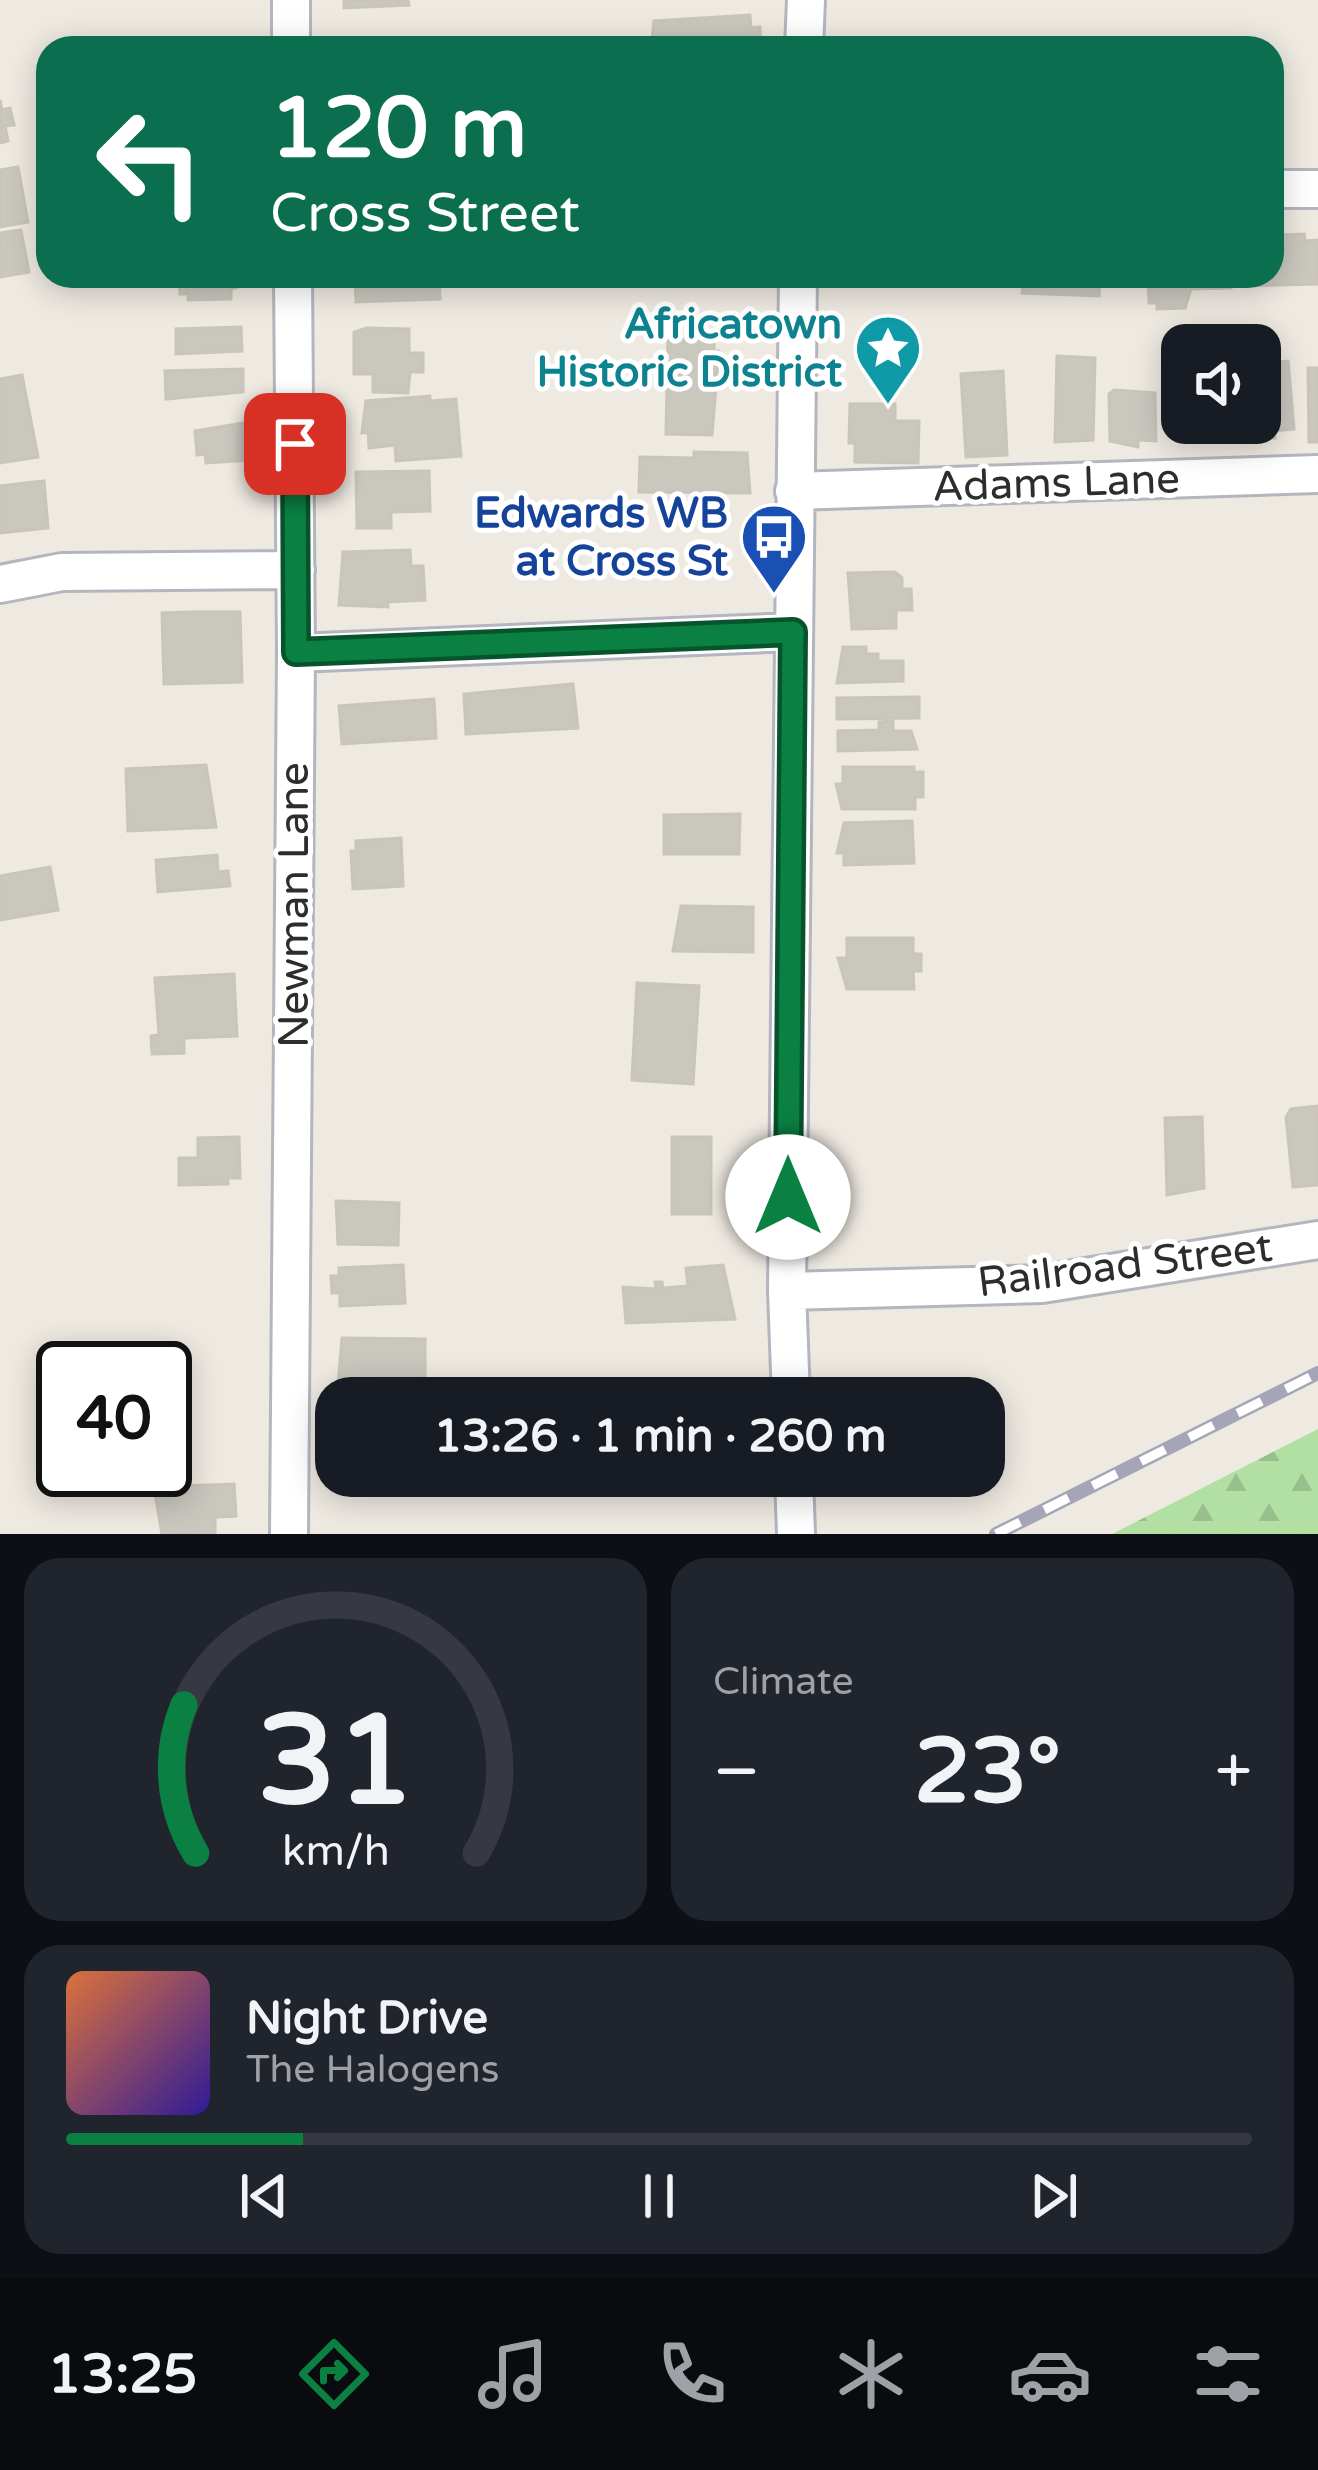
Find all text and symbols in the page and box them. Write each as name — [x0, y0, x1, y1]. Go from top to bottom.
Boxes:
text: 120 m — [270, 79, 527, 180]
icon: left — [72, 84, 228, 240]
text: Cross Street — [270, 181, 580, 246]
place label: Africatown Historic District — [537, 299, 842, 398]
place icon: Africatown Historic District — [853, 313, 923, 407]
map controls — [1161, 324, 1281, 444]
button: sound — [1161, 324, 1281, 444]
pin — [244, 393, 346, 495]
icon: arrive — [262, 411, 328, 477]
street label: Adams Lane — [931, 453, 1181, 513]
place label: Edwards WB at Cross St — [474, 488, 728, 587]
bus stop icon: Edwards WB at Cross St — [739, 502, 809, 596]
street label: Newman Lane — [269, 762, 320, 1048]
position arrow — [725, 1134, 851, 1260]
street label: Railroad Street — [975, 1222, 1275, 1308]
speed limit sign: 40 — [36, 1341, 192, 1497]
text: 13:26 · 1 min · 260 m — [434, 1410, 886, 1464]
text: Climate — [713, 1658, 853, 1705]
text: 31 — [257, 1687, 414, 1838]
text: 23° — [914, 1718, 1061, 1827]
text: − — [713, 1732, 760, 1812]
text: + — [1215, 1732, 1252, 1812]
text: km/h — [282, 1825, 389, 1876]
text: Night Drive — [246, 1992, 488, 2046]
text: The Halogens — [246, 2046, 499, 2093]
icon: previous — [231, 2163, 297, 2229]
icon: pause — [626, 2163, 692, 2229]
icon: next — [1021, 2163, 1087, 2229]
icon: directions — [292, 2332, 376, 2416]
icon: music — [471, 2332, 555, 2416]
icon: phone — [650, 2332, 734, 2416]
icon: climate — [829, 2332, 913, 2416]
icon: car — [1008, 2332, 1092, 2416]
icon: filters — [1186, 2332, 1270, 2416]
text: 13:25 — [47, 2342, 197, 2407]

